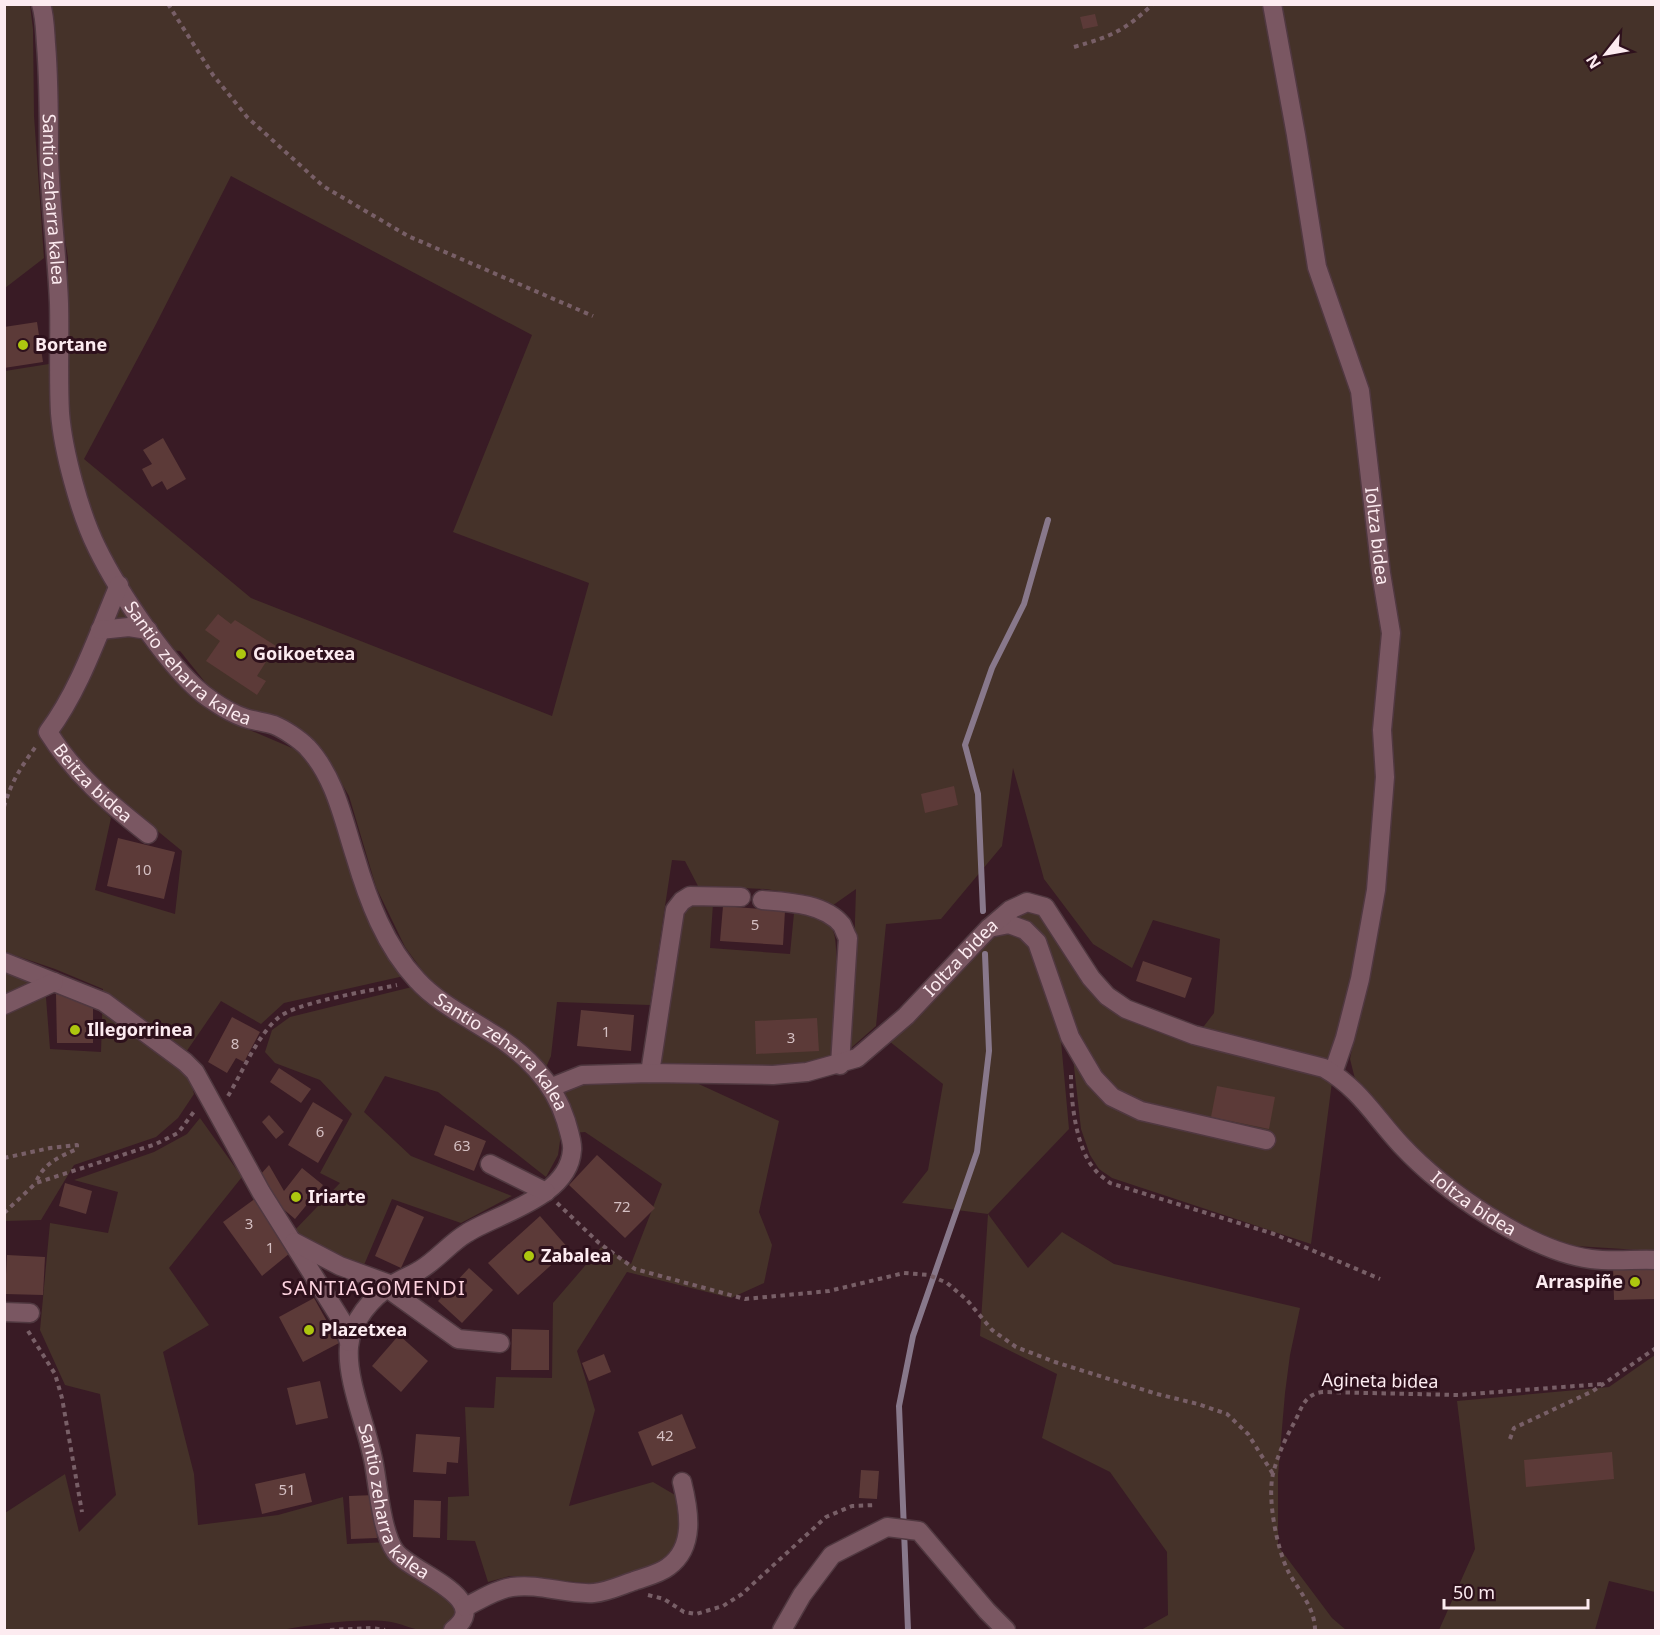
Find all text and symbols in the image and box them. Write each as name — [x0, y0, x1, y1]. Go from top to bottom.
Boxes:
north arrow — [1576, 24, 1636, 84]
text: N — [1580, 50, 1606, 73]
street label: Santio zeharra kalea — [38, 114, 71, 286]
place label: Bortane — [35, 332, 107, 356]
marker: Bortane — [16, 338, 30, 352]
street label: Ioltza bidea — [1360, 486, 1396, 587]
street label: Santio zeharra kalea — [120, 596, 254, 730]
place label: Goikoetxea — [253, 641, 355, 665]
marker: Goikoetxea — [234, 647, 248, 661]
street label: Beitza bidea — [48, 738, 138, 828]
house number: 10 — [134, 859, 152, 879]
street label: Ioltza bidea — [918, 913, 1002, 1001]
house number: 5 — [751, 914, 759, 934]
street label: Santio zeharra kalea — [430, 987, 574, 1114]
place label: Illegorrinea — [87, 1017, 193, 1041]
house number: 1 — [602, 1021, 610, 1041]
marker: Illegorrinea — [68, 1023, 82, 1037]
house number: 3 — [787, 1027, 795, 1047]
house number: 8 — [231, 1033, 239, 1053]
house number: 6 — [316, 1121, 324, 1141]
house number: 63 — [453, 1135, 471, 1155]
street label: Ioltza bidea — [1426, 1165, 1521, 1241]
place label: Iriarte — [308, 1184, 366, 1208]
marker: Iriarte — [289, 1190, 303, 1204]
house number: 72 — [613, 1196, 631, 1216]
house number: 3 — [245, 1213, 253, 1233]
house number: 1 — [266, 1237, 274, 1257]
place label: Zabalea — [541, 1243, 611, 1267]
marker: Zabalea — [522, 1249, 536, 1263]
place label: Arraspiñe — [1536, 1269, 1623, 1293]
district label: SANTIAGOMENDI — [282, 1274, 466, 1301]
marker: Arraspiñe — [1628, 1275, 1642, 1289]
place label: Plazetxea — [321, 1317, 407, 1341]
marker: Plazetxea — [302, 1323, 316, 1337]
street label: Agineta bidea — [1321, 1367, 1439, 1393]
street label: Santio zeharra kalea — [353, 1421, 434, 1584]
house number: 42 — [656, 1425, 674, 1445]
house number: 51 — [278, 1479, 296, 1499]
scale bar — [1444, 1572, 1588, 1610]
text: 50 m — [1453, 1580, 1495, 1604]

